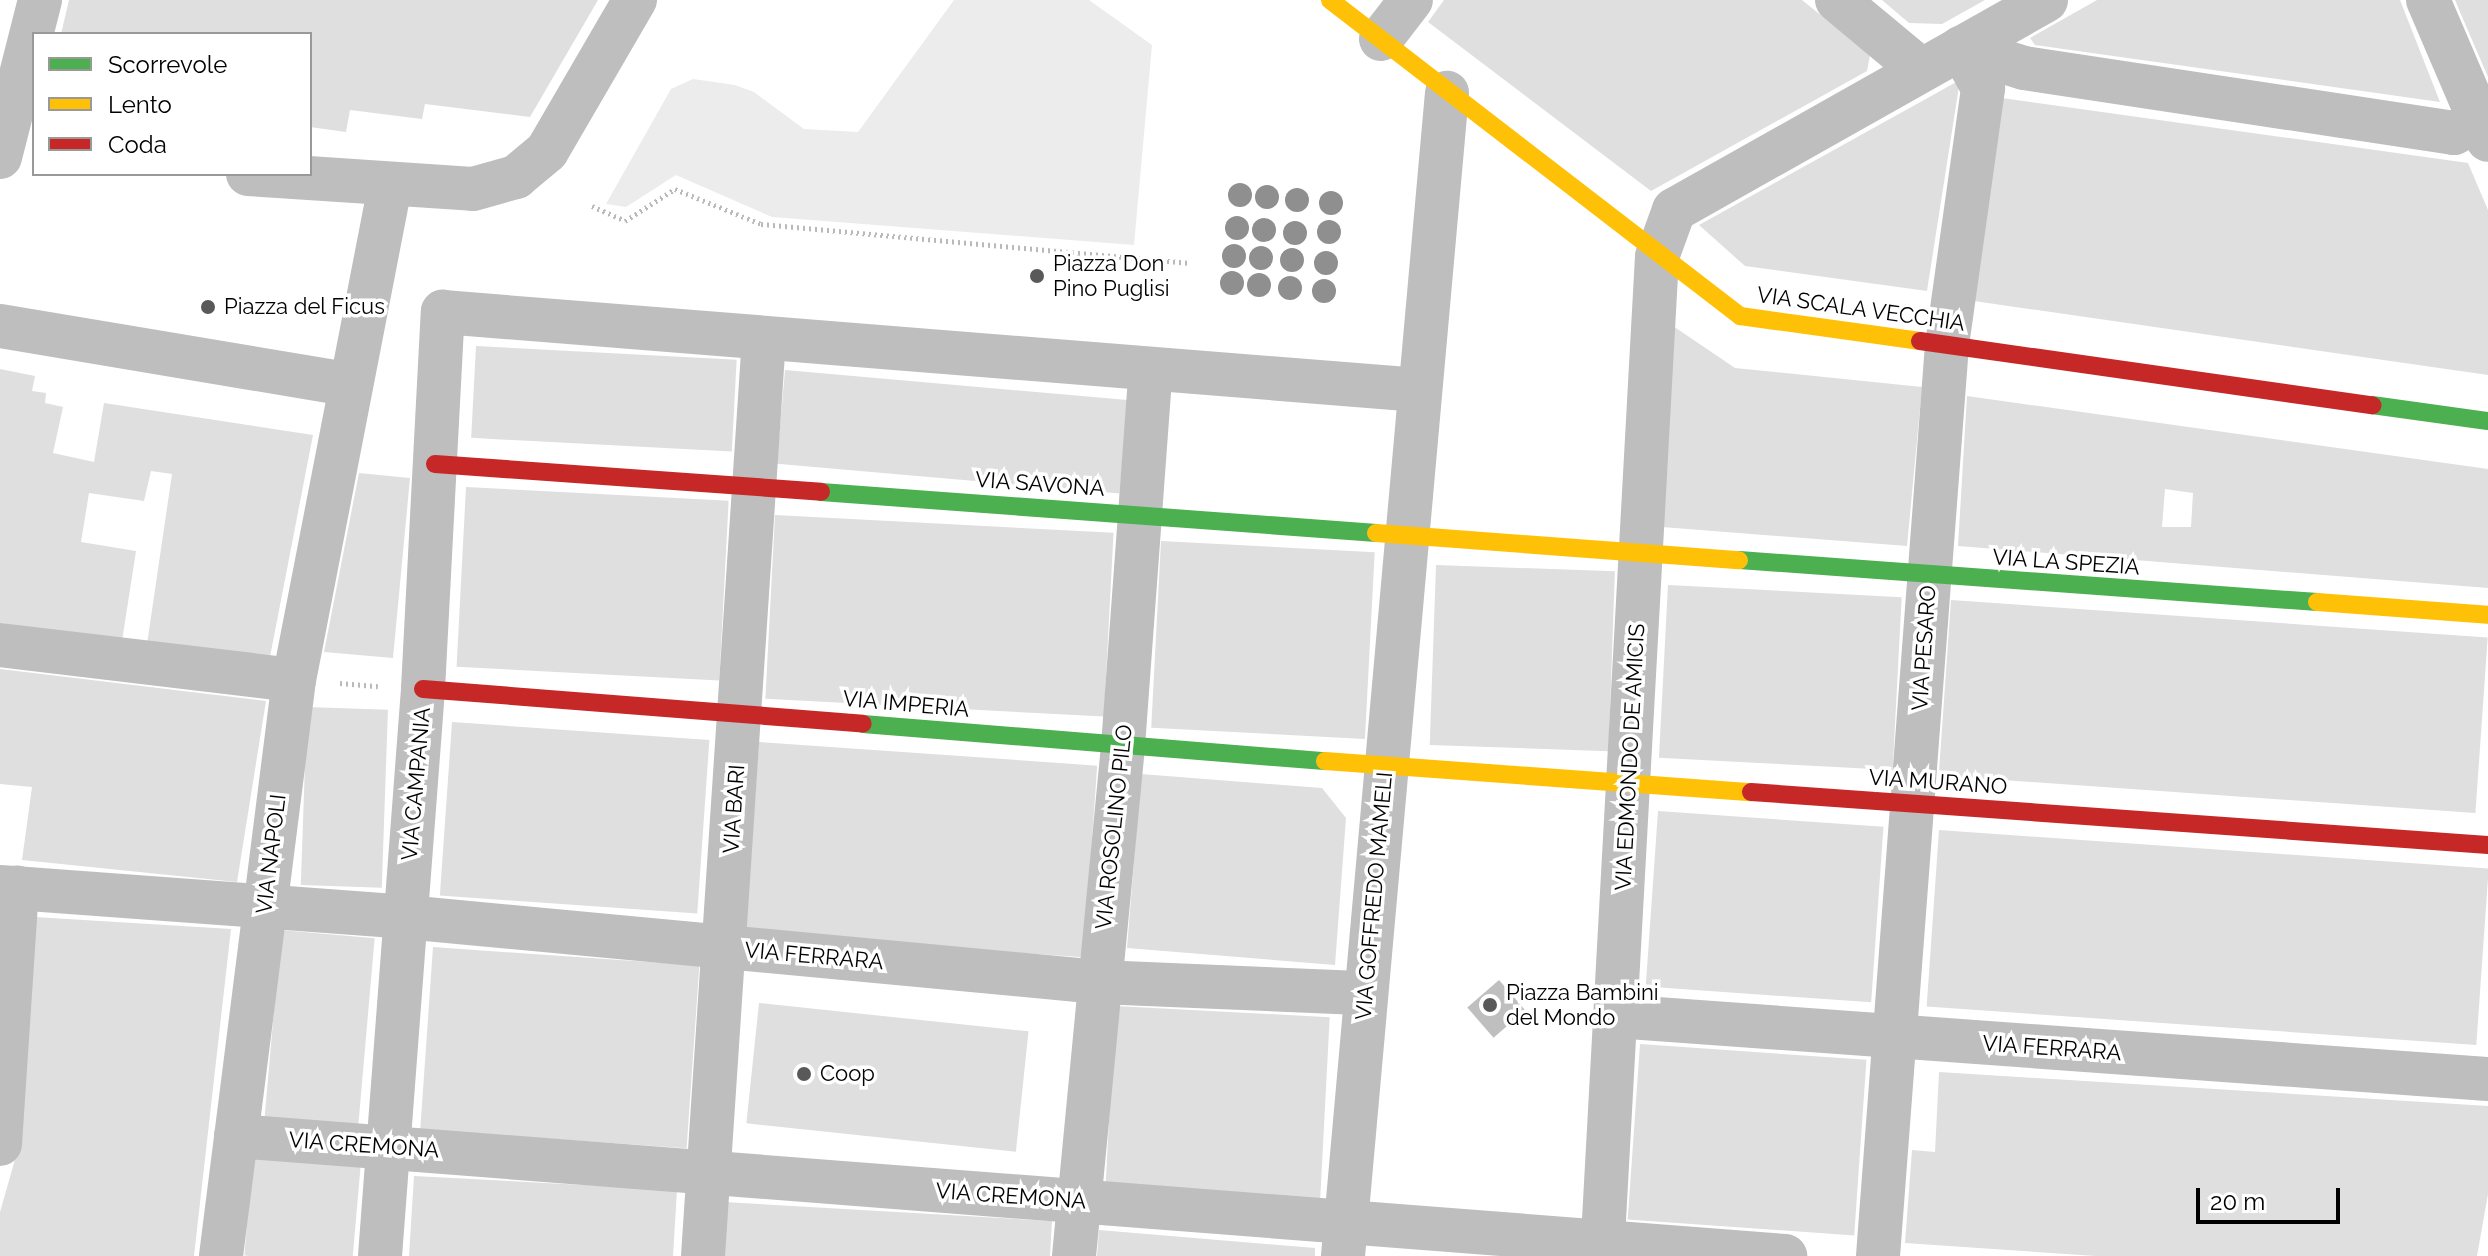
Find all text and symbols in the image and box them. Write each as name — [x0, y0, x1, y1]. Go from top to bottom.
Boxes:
legend — [32, 32, 312, 176]
text: Scorrevole — [108, 50, 227, 79]
text: Lento — [108, 90, 172, 119]
text: Coda — [108, 130, 167, 159]
place label: Piazza Don Pino Puglisi — [1053, 250, 1170, 302]
marker: Piazza Don Pino Puglisi — [1028, 267, 1046, 285]
street label: VIA SCALA VECCHIA — [1754, 281, 1968, 337]
place label: Piazza del Ficus — [224, 294, 385, 320]
marker: Piazza del Ficus — [199, 298, 217, 316]
street label: VIA SAVONA — [974, 466, 1106, 502]
street label: VIA LA SPEZIA — [1991, 544, 2141, 580]
street label: VIA PESARO — [1906, 584, 1942, 712]
street label: VIA EDMONDO DE AMICIS — [1610, 622, 1650, 892]
street label: VIA IMPERIA — [841, 685, 971, 723]
street label: VIA CAMPANIA — [396, 706, 436, 862]
street label: VIA ROSOLINO PILO — [1090, 723, 1138, 931]
street label: VIA BARI — [718, 763, 750, 855]
street label: VIA MURANO — [1868, 764, 2008, 800]
street label: VIA GOFFREDO MAMELI — [1350, 770, 1398, 1022]
street label: VIA NAPOLI — [251, 792, 291, 916]
street label: VIA FERRARA — [743, 937, 885, 975]
place label: Piazza Bambini del Mondo — [1506, 979, 1659, 1030]
marker: Piazza Bambini del Mondo — [1481, 996, 1499, 1014]
street label: VIA FERRARA — [1981, 1030, 2123, 1066]
place label: Coop — [820, 1061, 875, 1087]
marker: Coop — [795, 1065, 813, 1083]
street label: VIA CREMONA — [288, 1127, 440, 1163]
scale bar — [2200, 1172, 2344, 1222]
street label: VIA CREMONA — [935, 1178, 1087, 1214]
text: 20 m — [2210, 1187, 2265, 1216]

